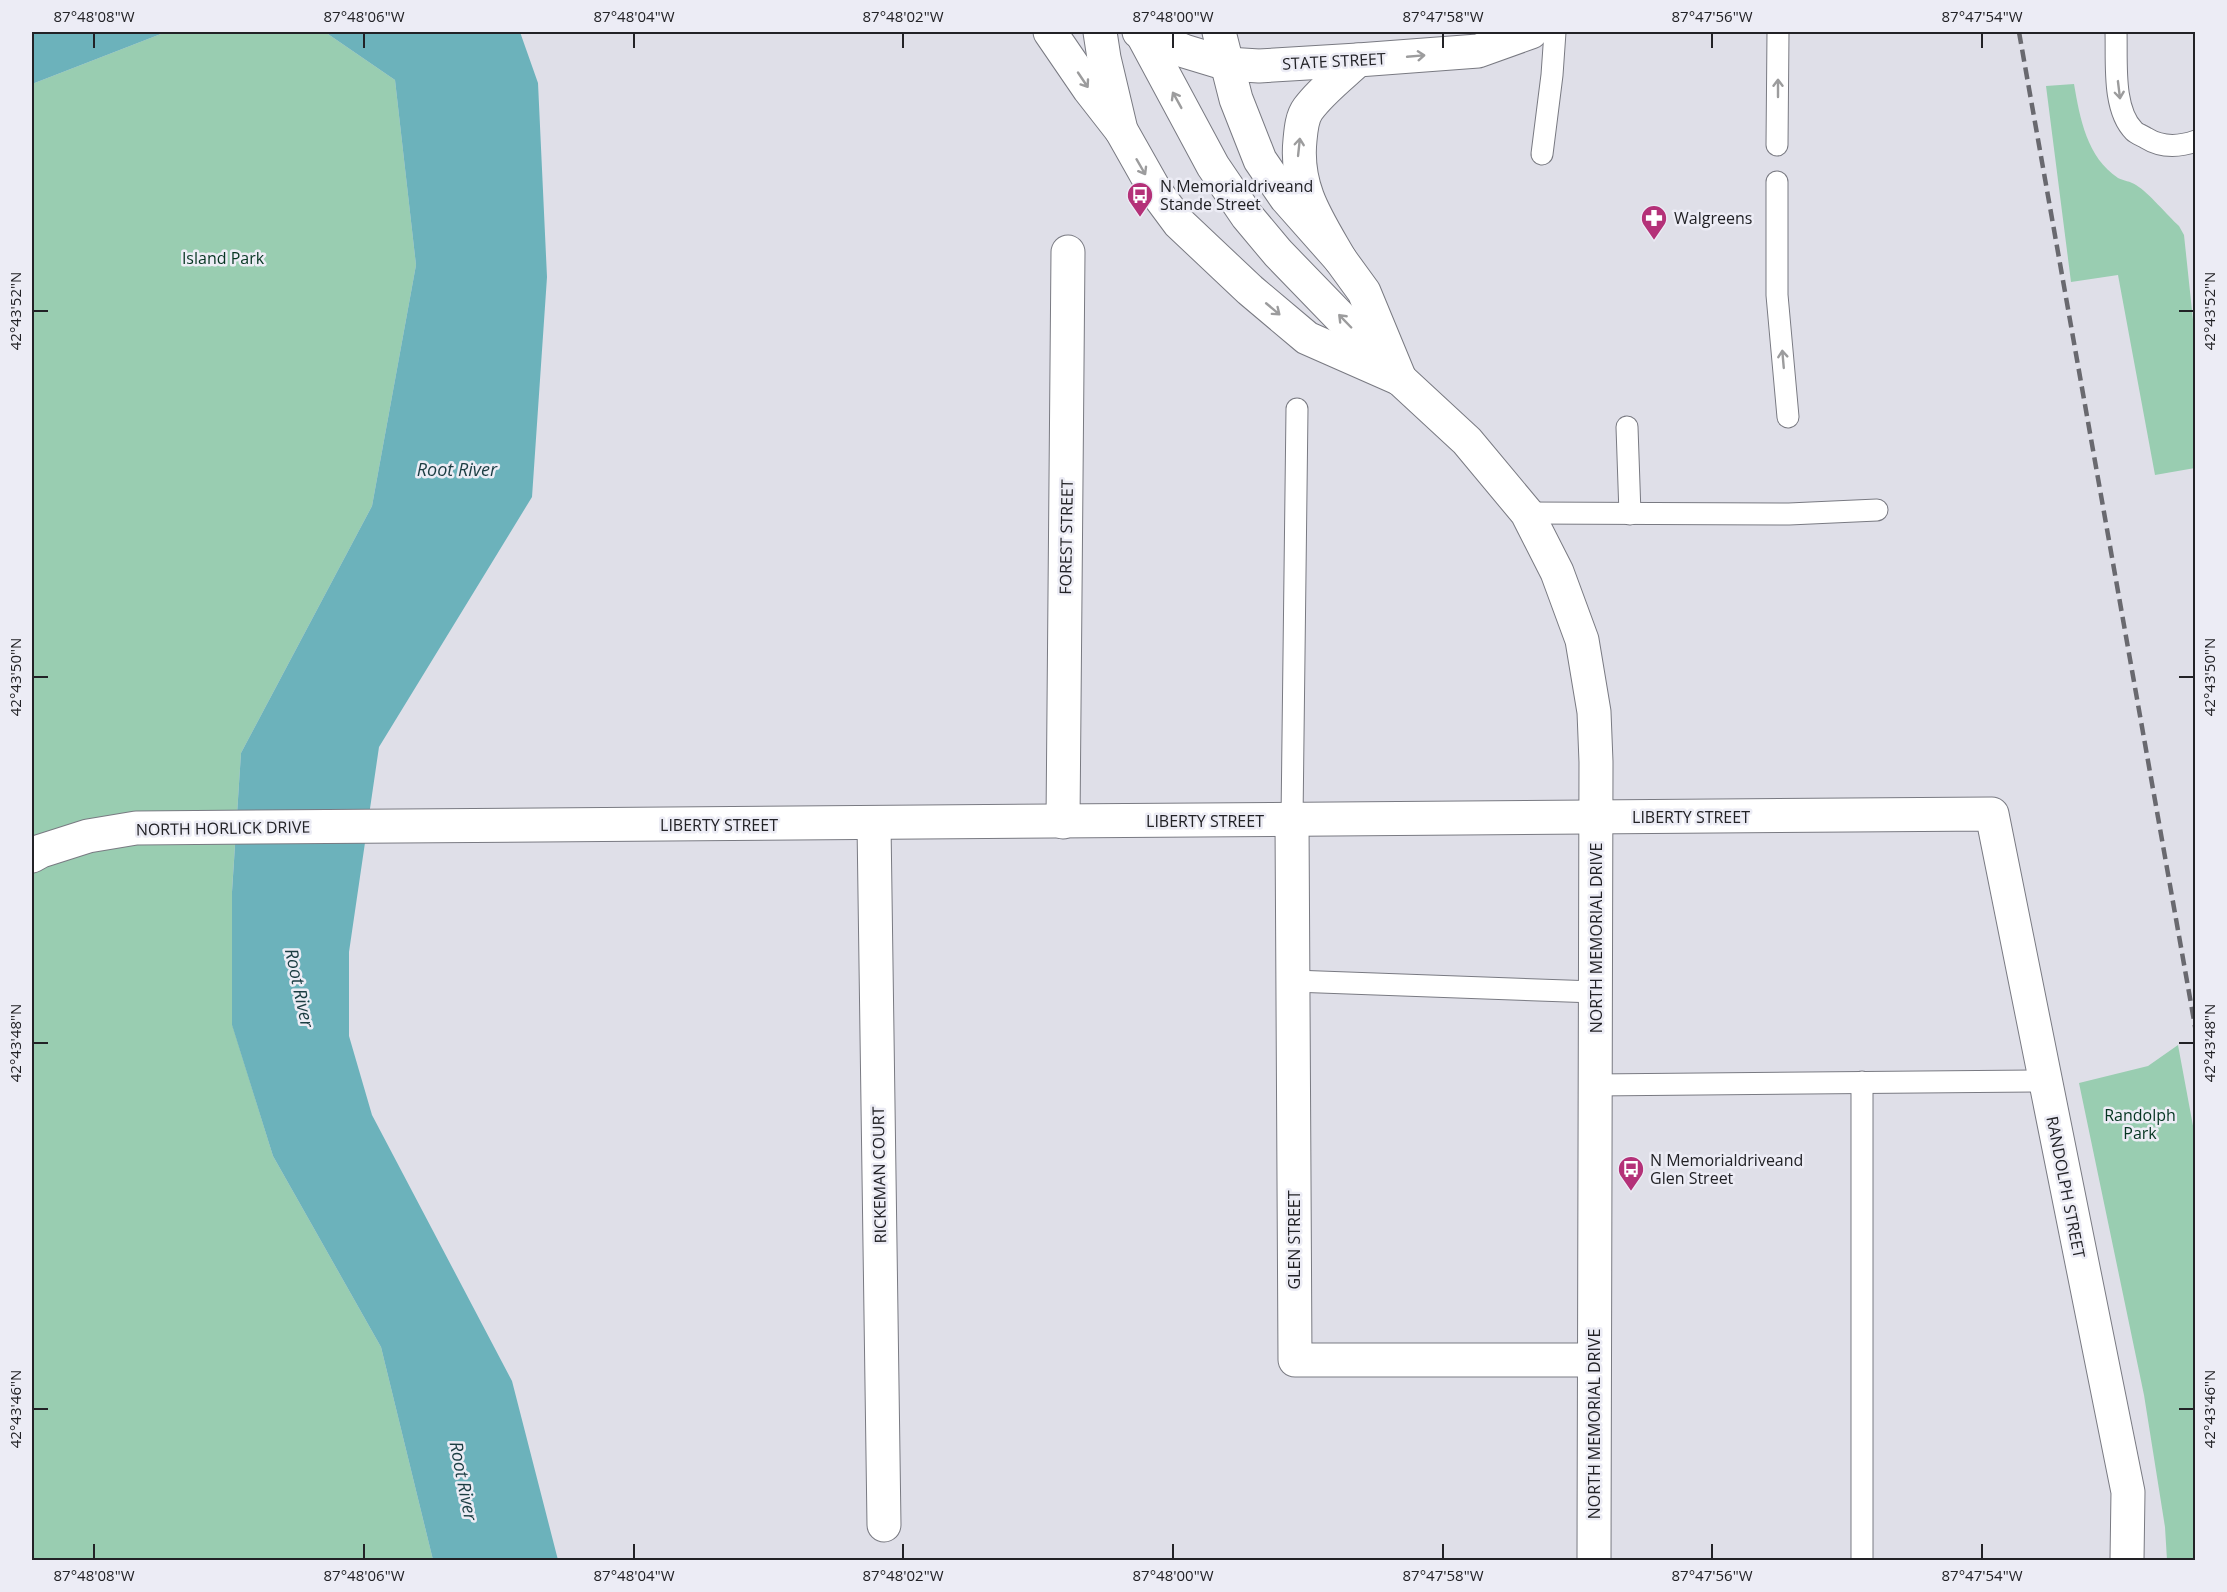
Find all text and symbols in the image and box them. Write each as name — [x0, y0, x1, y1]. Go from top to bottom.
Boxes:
text: 87°48'08"W — [54, 6, 135, 26]
text: 87°48'06"W — [324, 6, 405, 26]
text: 87°48'04"W — [594, 6, 675, 26]
text: 87°48'02"W — [863, 6, 944, 26]
text: 87°48'00"W — [1133, 6, 1214, 26]
text: 87°47'58"W — [1403, 6, 1484, 26]
text: 87°47'56"W — [1672, 6, 1753, 26]
text: 87°47'54"W — [1942, 6, 2023, 26]
street label: STATE STREET — [1282, 47, 1386, 75]
one-way arrow — [1406, 50, 1426, 61]
one-way arrow — [1077, 71, 1089, 88]
one-way arrow — [1772, 79, 1784, 99]
one-way arrow — [2113, 79, 2124, 99]
one-way arrow — [1171, 92, 1182, 110]
one-way arrow — [1294, 138, 1305, 158]
one-way arrow — [1135, 158, 1147, 175]
place label: N Memorialdriveand Stande Street — [1160, 175, 1313, 215]
bus stop icon: N Memorialdriveand Stande Street — [1125, 180, 1155, 218]
pharmacy icon: Walgreens — [1639, 203, 1669, 241]
place label: Walgreens — [1674, 207, 1752, 229]
park label: Island Park — [182, 247, 265, 269]
text: 42°43'52"N — [5, 272, 25, 350]
text: 42°43'52"N — [2199, 272, 2219, 350]
one-way arrow — [1265, 302, 1281, 315]
one-way arrow — [1337, 314, 1352, 329]
one-way arrow — [1777, 350, 1788, 370]
water label: Root River — [417, 457, 498, 481]
street label: FOREST STREET — [1054, 479, 1078, 595]
text: 42°43'50"N — [5, 638, 25, 716]
text: 42°43'50"N — [2199, 638, 2219, 716]
street label: LIBERTY STREET — [1632, 806, 1750, 828]
street label: LIBERTY STREET — [1146, 810, 1264, 832]
street label: LIBERTY STREET — [660, 814, 778, 836]
street label: NORTH HORLICK DRIVE — [136, 815, 310, 841]
street label: NORTH MEMORIAL DRIVE — [1585, 843, 1607, 1033]
water label: Root River — [280, 946, 320, 1030]
text: 42°43'48"N — [5, 1004, 25, 1082]
text: 42°43'48"N — [2199, 1004, 2219, 1082]
park label: Randolph Park — [2104, 1104, 2176, 1144]
street label: RICKEMAN COURT — [867, 1106, 891, 1244]
street label: RANDOLPH STREET — [2041, 1114, 2091, 1260]
place label: N Memorialdriveand Glen Street — [1650, 1149, 1803, 1189]
bus stop icon: N Memorialdriveand Glen Street — [1616, 1154, 1646, 1192]
street label: GLEN STREET — [1283, 1190, 1305, 1290]
street label: NORTH MEMORIAL DRIVE — [1583, 1329, 1605, 1519]
text: 42°43'46"N — [5, 1370, 25, 1448]
text: 42°43'46"N — [2199, 1370, 2219, 1448]
water label: Root River — [445, 1439, 484, 1523]
text: 87°48'08"W — [54, 1565, 135, 1585]
text: 87°48'06"W — [324, 1565, 405, 1585]
text: 87°48'04"W — [594, 1565, 675, 1585]
text: 87°48'02"W — [863, 1565, 944, 1585]
text: 87°48'00"W — [1133, 1565, 1214, 1585]
text: 87°47'58"W — [1403, 1565, 1484, 1585]
text: 87°47'56"W — [1672, 1565, 1753, 1585]
text: 87°47'54"W — [1942, 1565, 2023, 1585]

